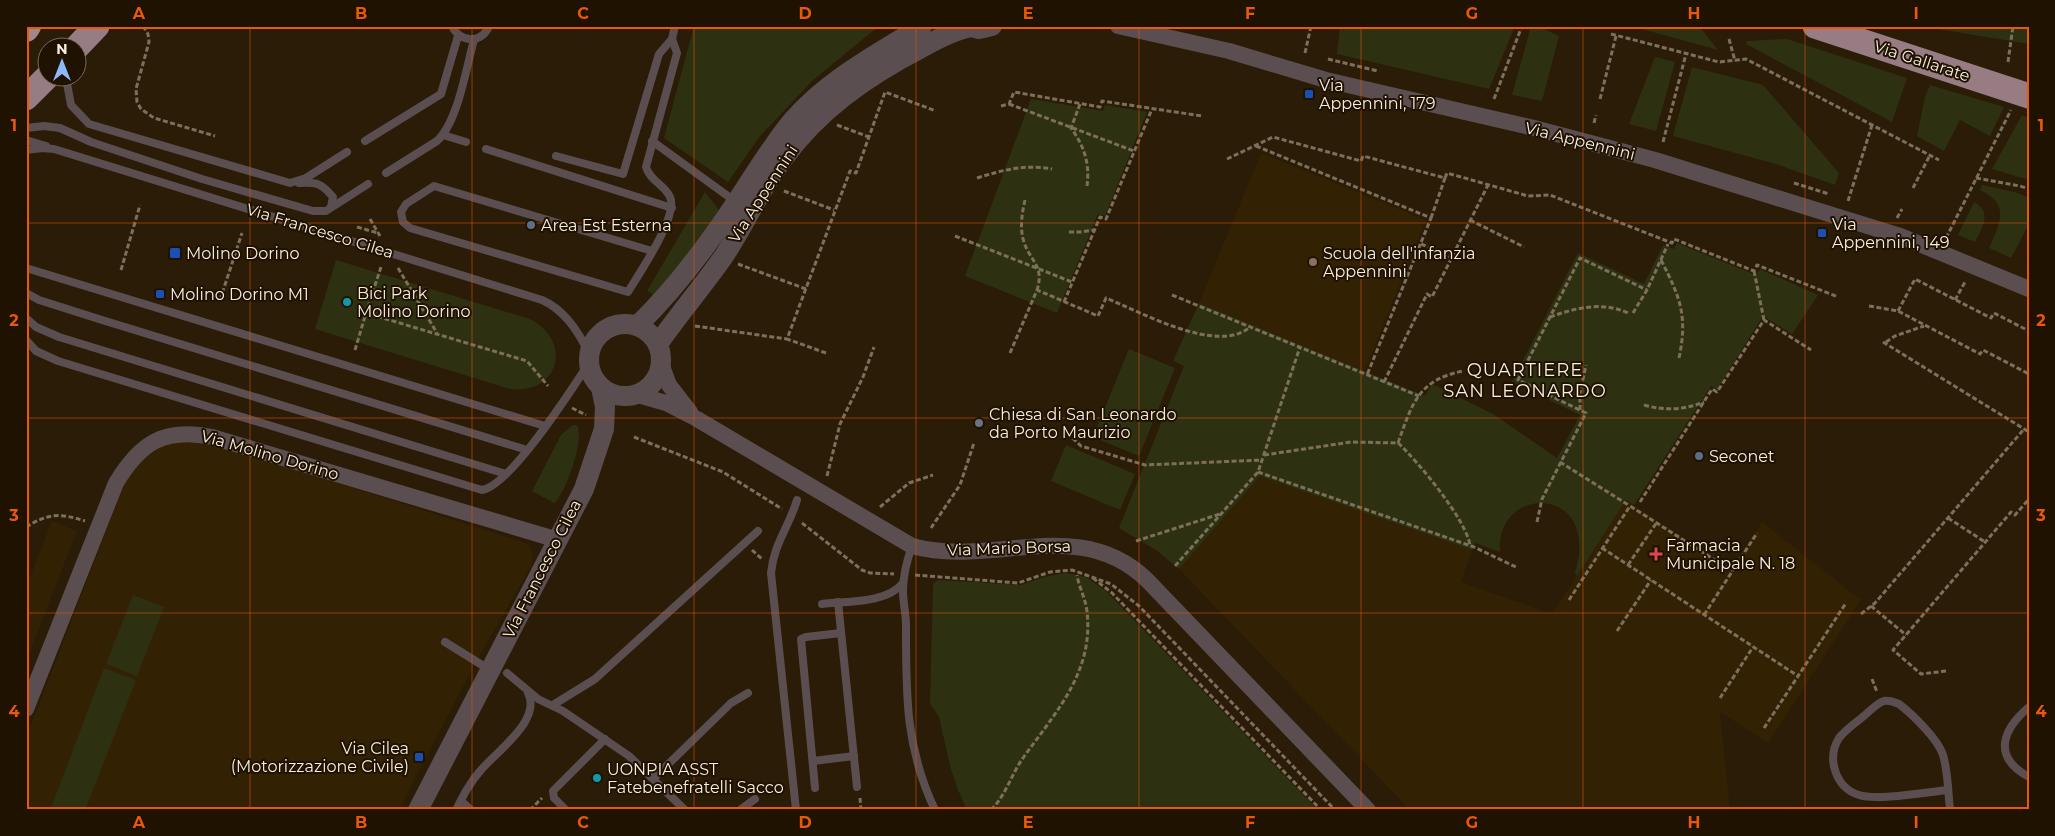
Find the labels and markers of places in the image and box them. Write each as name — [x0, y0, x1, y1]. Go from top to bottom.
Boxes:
place label: Via Appennini, 179 — [1319, 76, 1435, 113]
marker: Via Appennini, 179 — [1303, 88, 1315, 100]
place label: Via Appennini, 149 — [1832, 215, 1949, 252]
place label: Area Est Esterna — [541, 216, 672, 235]
marker: Area Est Esterna — [525, 219, 537, 231]
marker: Via Appennini, 149 — [1816, 227, 1828, 239]
place label: Molino Dorino — [186, 244, 300, 263]
place label: Scuola dell'infanzia Appennini — [1323, 244, 1475, 281]
marker: Molino Dorino — [168, 246, 182, 260]
marker: Scuola dell'infanzia Appennini — [1307, 256, 1319, 268]
place label: Bici Park Molino Dorino — [357, 284, 471, 321]
place label: Molino Dorino M1 — [170, 285, 309, 304]
marker: Molino Dorino M1 — [154, 288, 166, 300]
marker: Bici Park Molino Dorino — [341, 296, 353, 308]
place label: Chiesa di San Leonardo da Porto Maurizio — [989, 405, 1177, 442]
marker: Chiesa di San Leonardo da Porto Maurizio — [973, 417, 985, 429]
place label: Seconet — [1709, 447, 1775, 466]
marker: Seconet — [1693, 450, 1705, 462]
place label: Farmacia Municipale N. 18 — [1666, 536, 1795, 573]
marker: Farmacia Municipale N. 18 — [1650, 548, 1662, 560]
place label: Via Cilea (Motorizzazione Civile) — [231, 739, 409, 776]
marker: Via Cilea (Motorizzazione Civile) — [413, 751, 425, 763]
place label: UONPIA ASST Fatebenefratelli Sacco — [607, 760, 784, 797]
marker: UONPIA ASST Fatebenefratelli Sacco — [591, 772, 603, 784]

